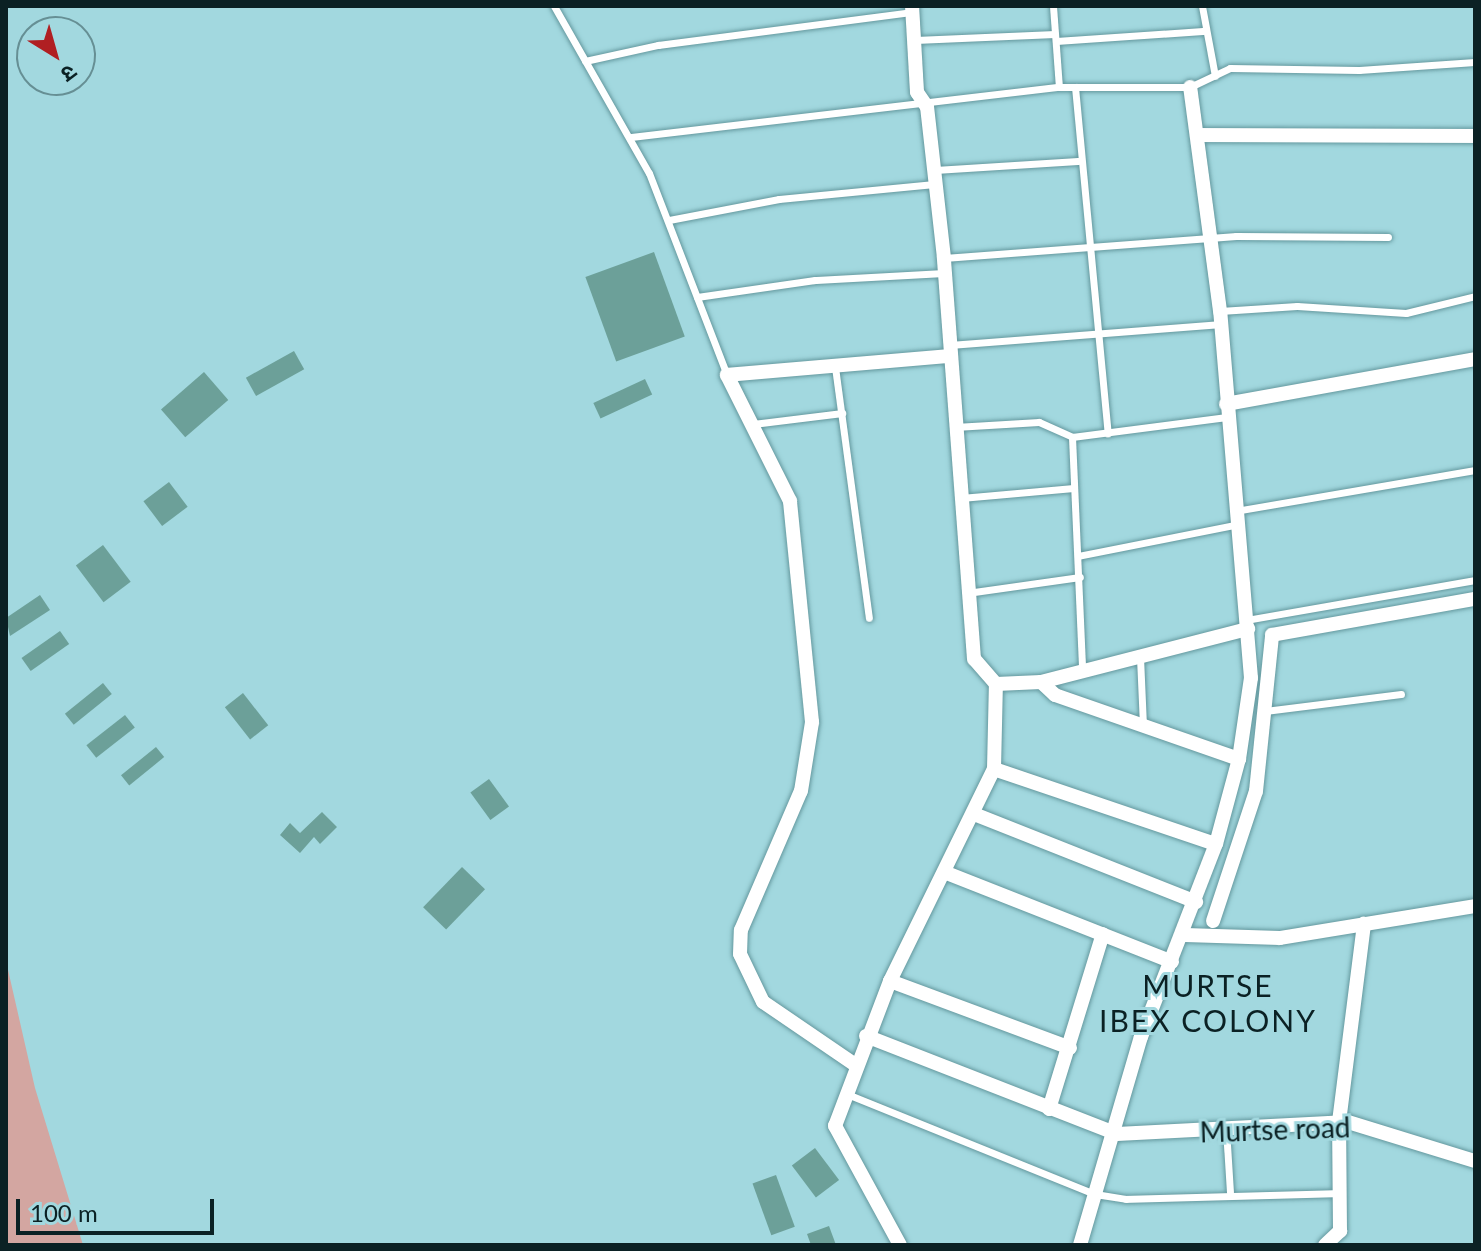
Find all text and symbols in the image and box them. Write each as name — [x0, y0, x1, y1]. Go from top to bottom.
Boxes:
north arrow — [16, 16, 96, 96]
text: उ — [56, 59, 83, 89]
district label: MURTSE IBEX COLONY — [1099, 967, 1317, 1038]
street label: Murtse road — [1199, 1110, 1351, 1148]
scale bar — [20, 1183, 218, 1233]
text: 100 m — [30, 1198, 98, 1227]

